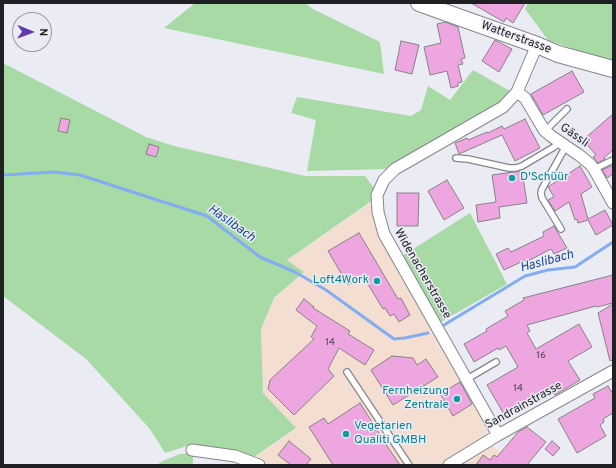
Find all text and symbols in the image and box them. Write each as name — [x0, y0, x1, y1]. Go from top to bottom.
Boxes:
north arrow — [12, 12, 52, 52]
street label: Watterstrasse — [479, 19, 553, 57]
text: N — [36, 28, 50, 36]
street label: Gässli — [557, 121, 591, 151]
place label: D'Schüür — [520, 171, 569, 185]
marker: D'Schüür — [507, 173, 517, 183]
water label: Haslibach — [204, 202, 258, 246]
street label: Widenacherstrasse — [390, 226, 454, 322]
water label: Haslibach — [519, 247, 575, 277]
place label: Loft4Work — [313, 274, 369, 288]
marker: Loft4Work — [372, 276, 382, 286]
house number: 14 — [325, 337, 335, 349]
house number: 16 — [536, 350, 546, 362]
street label: Sandrainstrasse — [483, 379, 565, 433]
house number: 14 — [513, 383, 523, 395]
place label: Fernheizung Zentrale — [382, 385, 449, 413]
marker: Fernheizung Zentrale — [452, 394, 462, 404]
place label: Vegetarien Qualiti GMBH — [354, 420, 426, 448]
marker: Vegetarien Qualiti GMBH — [341, 429, 351, 439]

